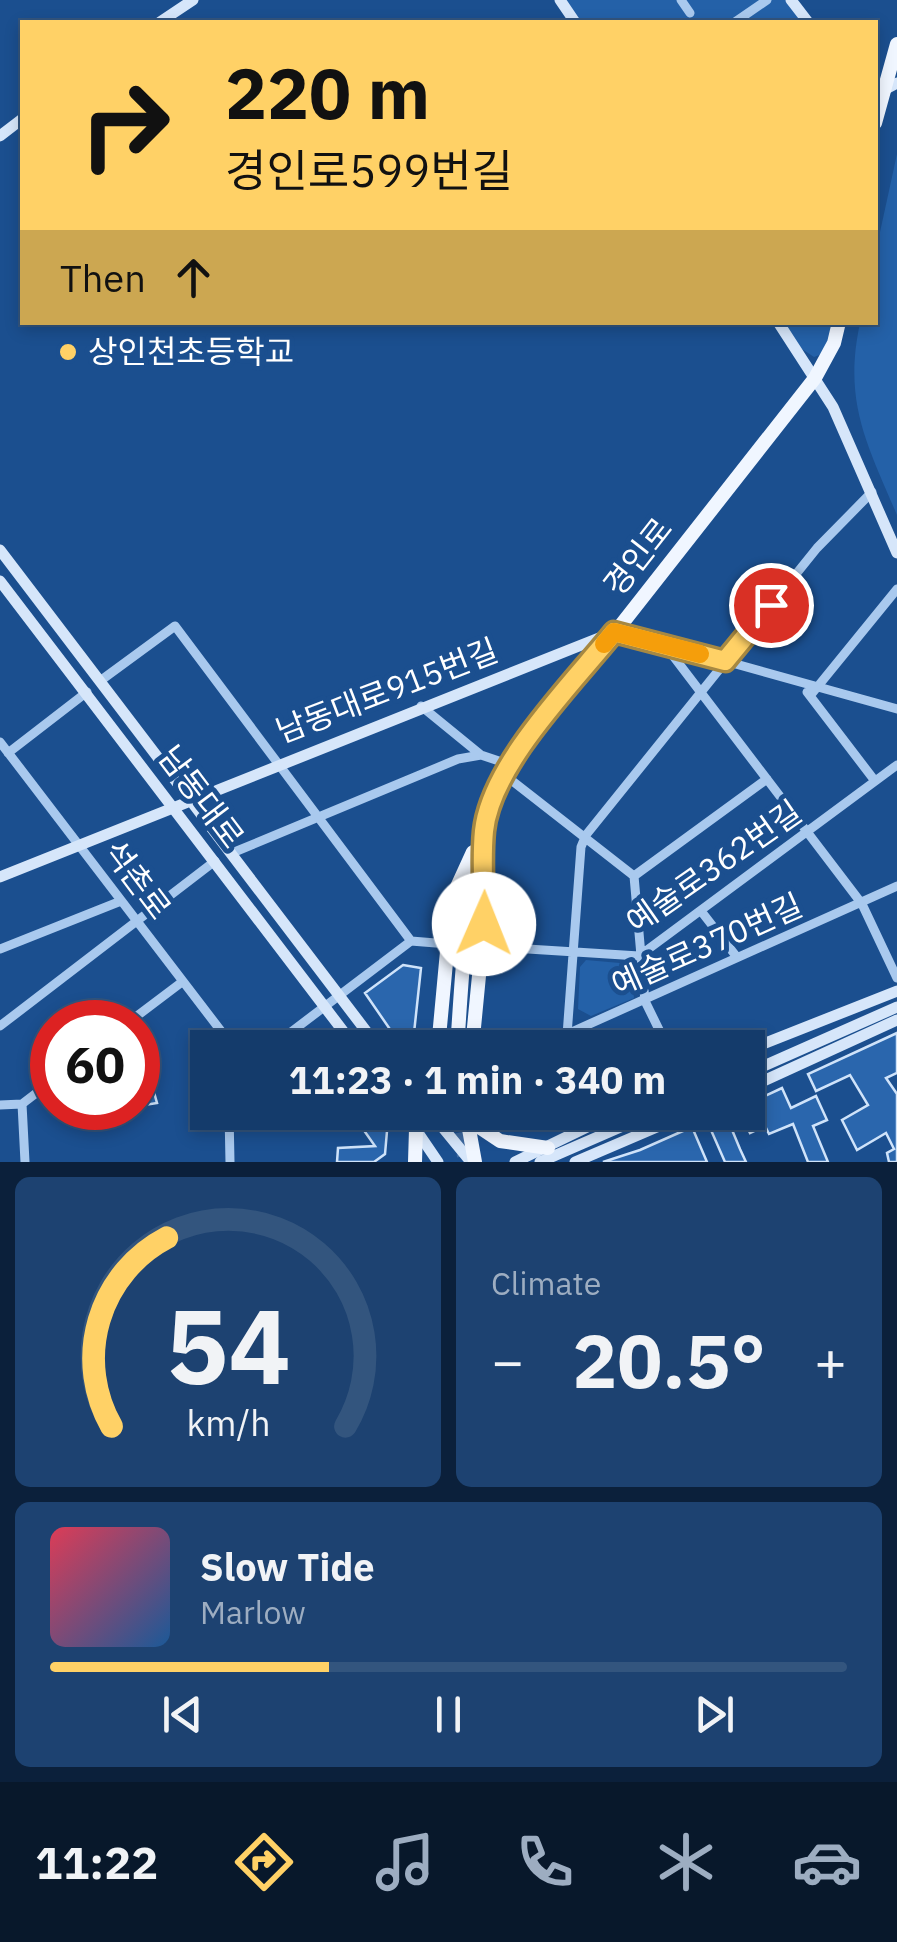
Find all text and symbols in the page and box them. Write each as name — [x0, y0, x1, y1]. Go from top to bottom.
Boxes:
text: 220 m — [225, 47, 430, 138]
icon: right — [60, 60, 190, 190]
text: 경인로599번길 — [225, 141, 513, 199]
icon: ahead — [166, 250, 221, 305]
text: Then — [60, 253, 146, 302]
place label: 상인천초등학교 — [88, 330, 294, 372]
marker: 상인천초등학교 — [57, 341, 79, 363]
street label: 경인로 — [593, 509, 681, 604]
pin — [729, 563, 814, 648]
icon: arrive — [744, 578, 799, 633]
street label: 남동대로915번길 — [270, 628, 504, 752]
street label: 남동대로 — [150, 737, 254, 856]
street label: 예술로362번길 — [617, 790, 809, 942]
street label: 석촌로 — [94, 831, 181, 927]
position arrow — [432, 872, 536, 976]
street label: 예술로370번길 — [604, 883, 809, 1005]
speed limit sign: 60 — [30, 1000, 160, 1130]
text: 11:23 · 1 min · 340 m — [289, 1055, 666, 1104]
text: Climate — [491, 1262, 601, 1304]
text: 54 — [166, 1277, 290, 1413]
text: 20.5° — [572, 1311, 766, 1409]
text: − — [491, 1325, 524, 1396]
text: + — [814, 1325, 847, 1396]
text: km/h — [186, 1399, 270, 1446]
text: Slow Tide — [200, 1542, 375, 1591]
text: Marlow — [200, 1591, 306, 1633]
icon: previous — [155, 1687, 210, 1742]
icon: pause — [421, 1687, 476, 1742]
icon: next — [687, 1687, 742, 1742]
icon: directions — [229, 1827, 299, 1897]
icon: music — [370, 1827, 440, 1897]
icon: phone — [510, 1827, 580, 1897]
icon: climate — [651, 1827, 721, 1897]
icon: car — [792, 1827, 862, 1897]
text: 11:22 — [35, 1833, 158, 1891]

